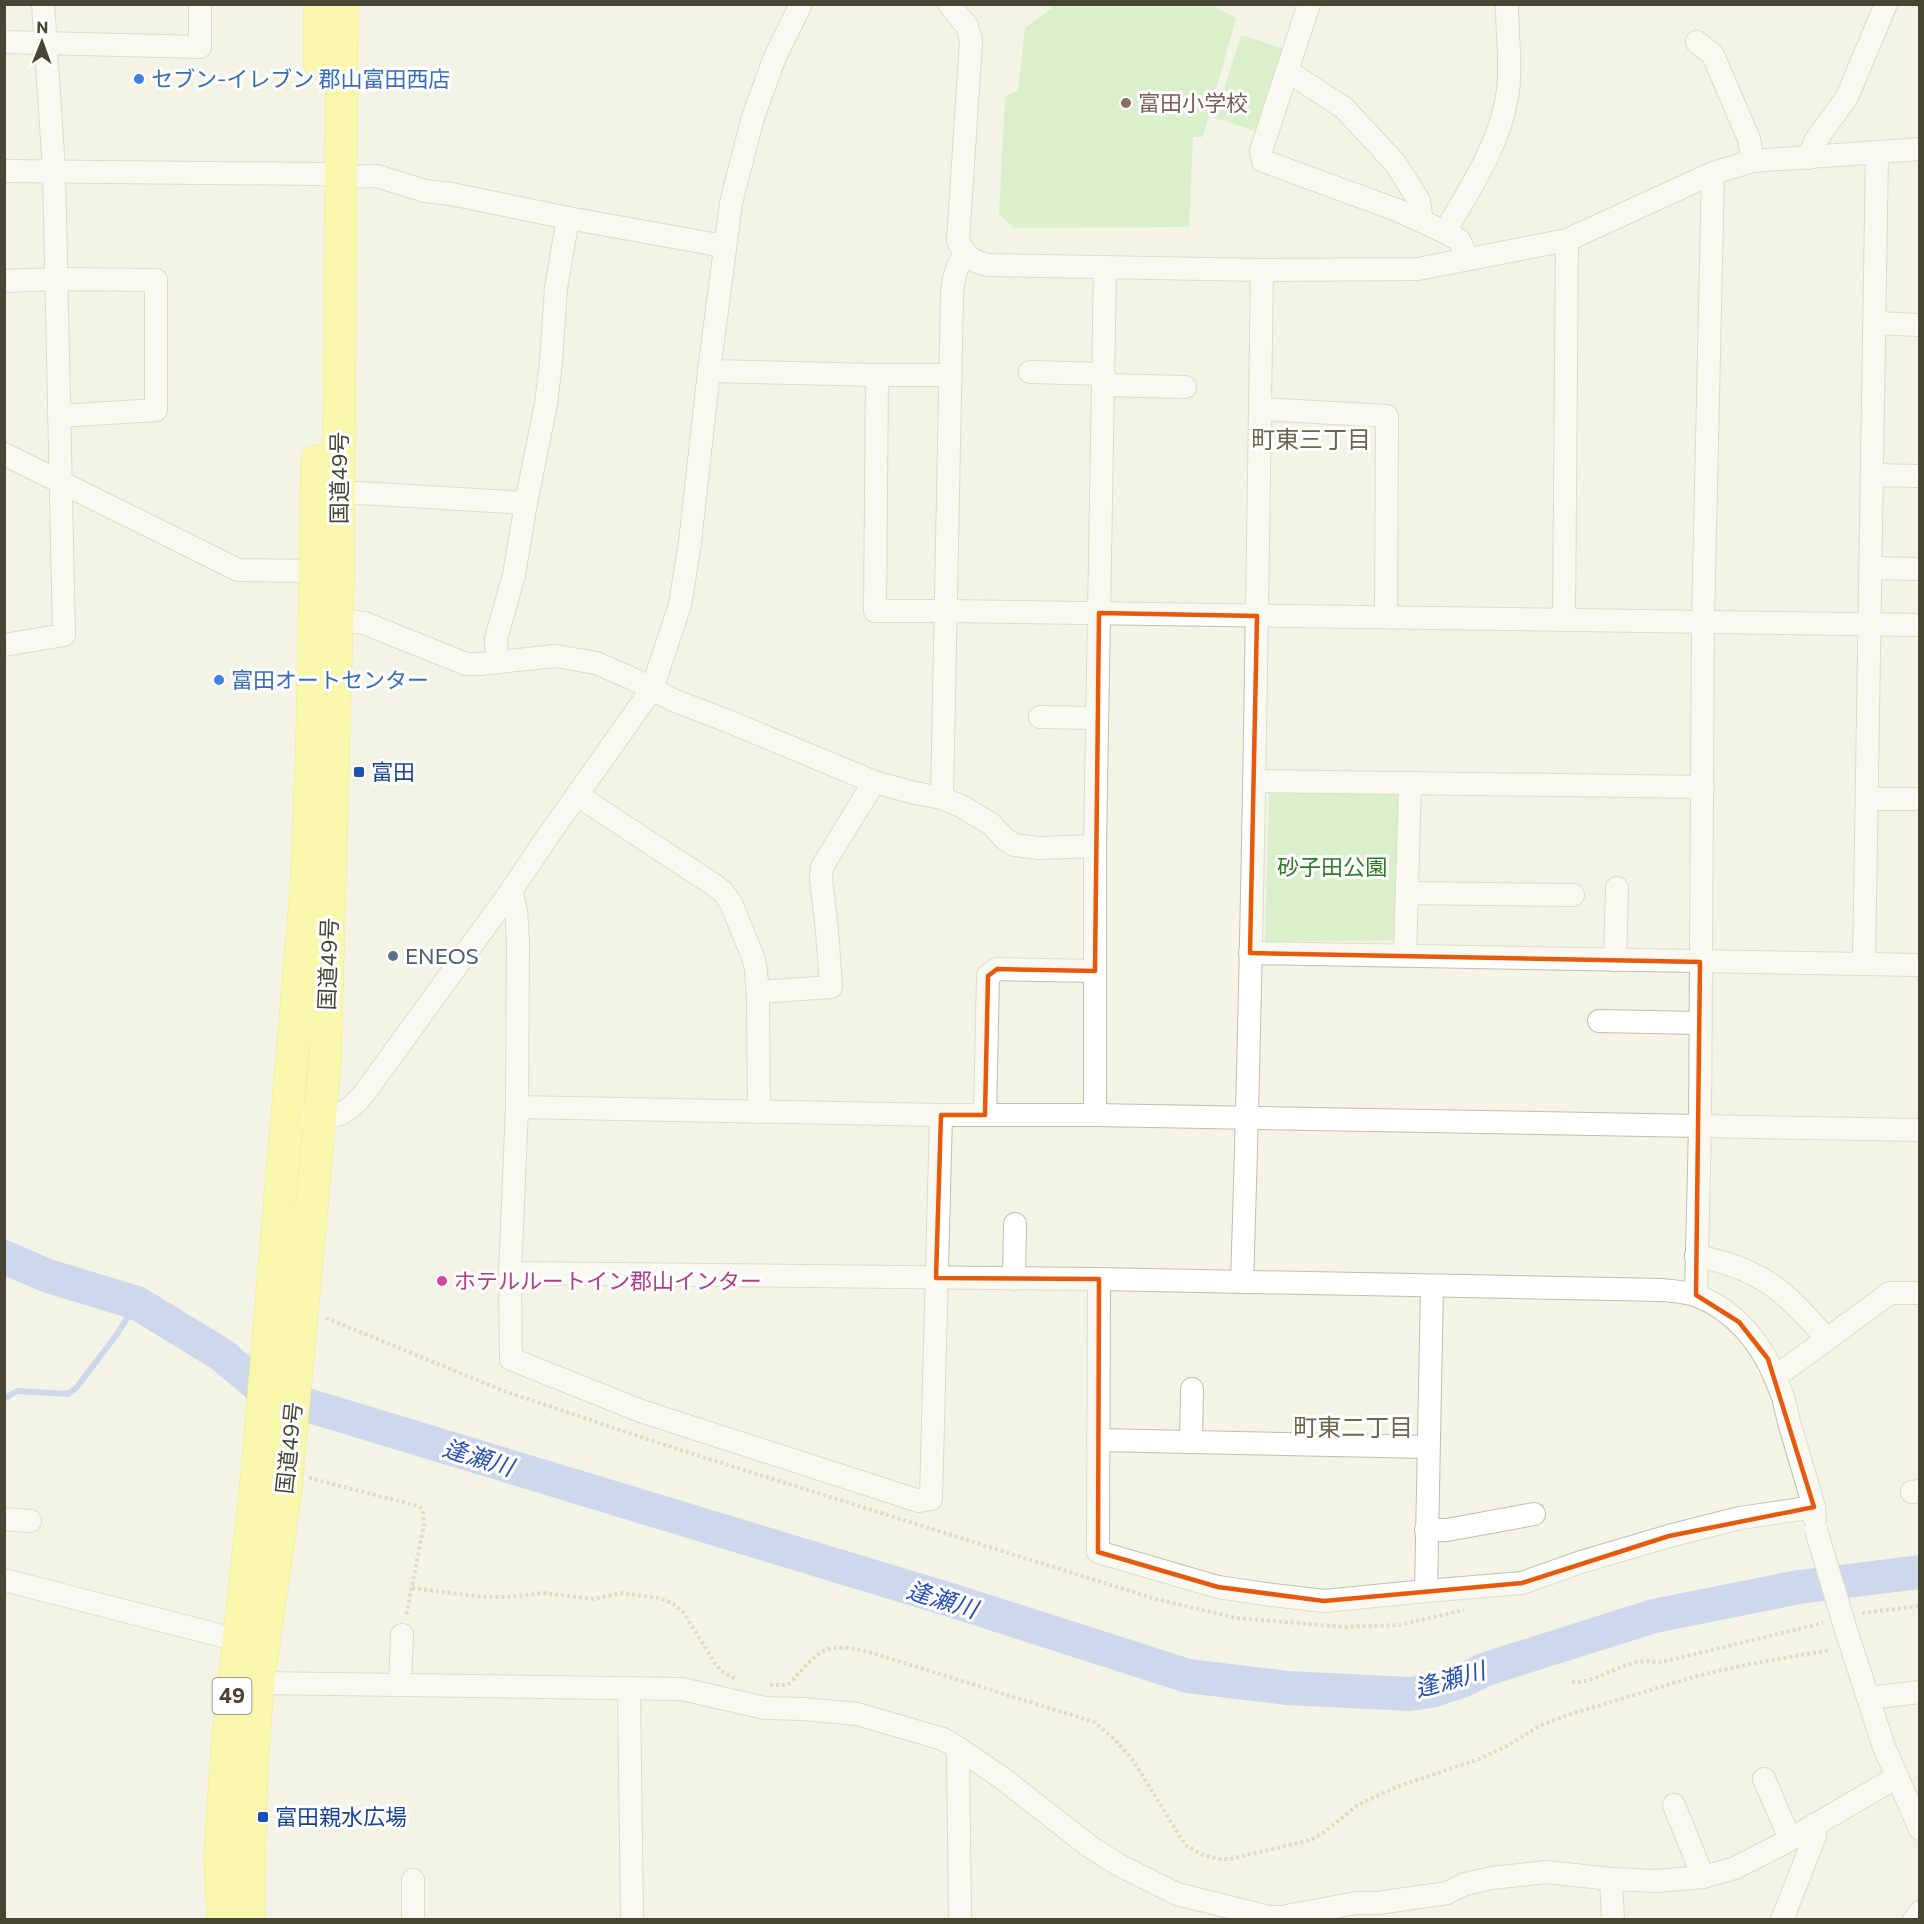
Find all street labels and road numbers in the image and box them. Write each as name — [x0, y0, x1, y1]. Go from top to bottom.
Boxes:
street label: 国道49号 — [325, 432, 352, 524]
street label: 国道49号 — [312, 917, 343, 1011]
street label: 国道49号 — [270, 1401, 307, 1495]
road number: 49 — [212, 1678, 252, 1714]

